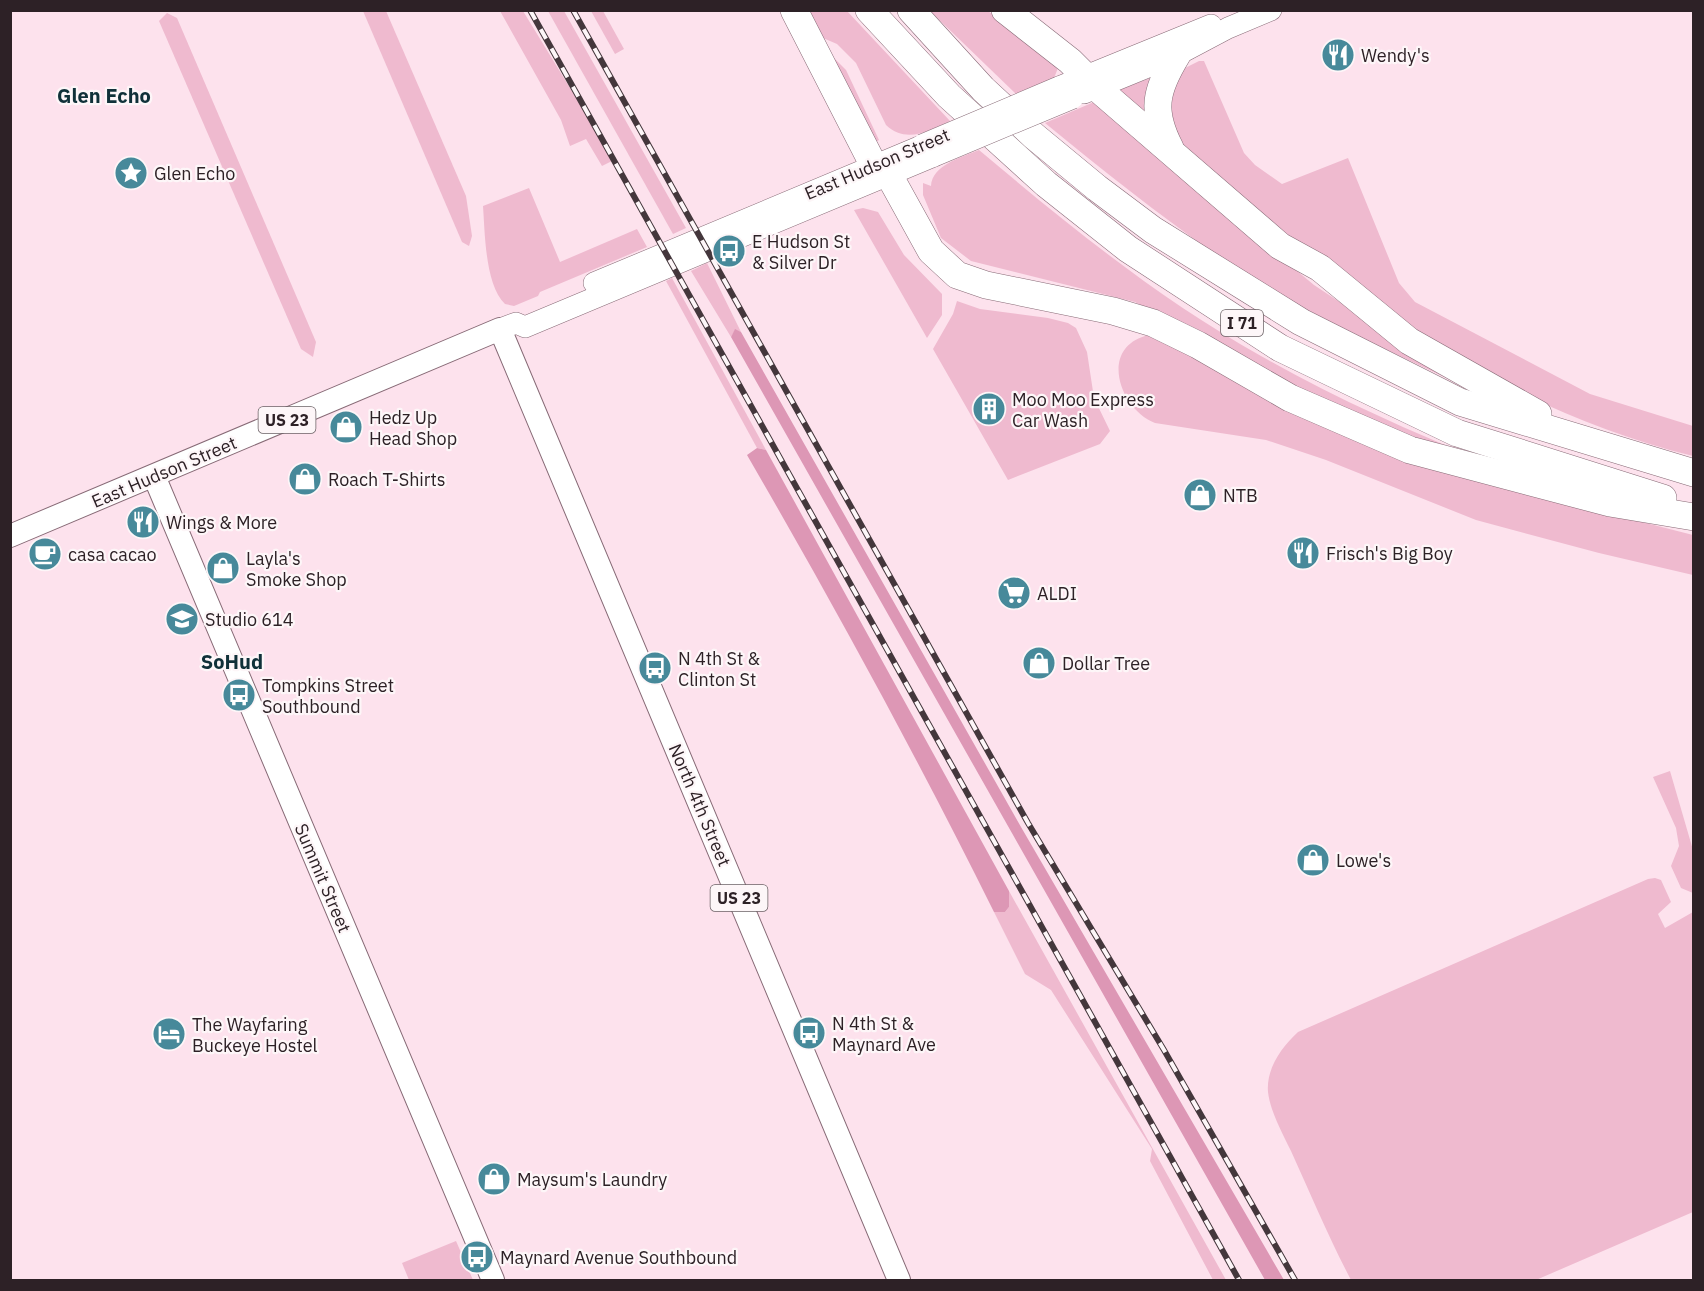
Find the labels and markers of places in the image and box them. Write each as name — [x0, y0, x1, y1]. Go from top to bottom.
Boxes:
restaurant icon: Wendy's — [1320, 37, 1356, 73]
place label: Wendy's — [1361, 44, 1430, 67]
place icon: Glen Echo — [113, 155, 149, 191]
place label: Glen Echo — [154, 162, 235, 185]
place label: E Hudson St & Silver Dr — [752, 230, 850, 274]
bus stop icon: E Hudson St & Silver Dr — [711, 233, 747, 269]
place label: Moo Moo Express Car Wash — [1012, 388, 1154, 432]
building icon: Moo Moo Express Car Wash — [971, 391, 1007, 427]
place label: Hedz Up Head Shop — [369, 406, 457, 450]
shop icon: Hedz Up Head Shop — [328, 409, 364, 445]
shop icon: Roach T-Shirts — [287, 461, 323, 497]
place label: Roach T-Shirts — [328, 468, 446, 491]
shop icon: NTB — [1182, 477, 1218, 513]
place label: NTB — [1223, 484, 1258, 507]
restaurant icon: Wings & More — [125, 504, 161, 540]
place label: Wings & More — [166, 511, 277, 534]
restaurant icon: Frisch's Big Boy — [1285, 535, 1321, 571]
cafe icon: casa cacao — [27, 536, 63, 572]
place label: Frisch's Big Boy — [1326, 542, 1453, 565]
place label: casa cacao — [68, 543, 157, 566]
place label: Layla's Smoke Shop — [246, 547, 347, 591]
shop icon: Layla's Smoke Shop — [205, 550, 241, 586]
supermarket icon: ALDI — [996, 575, 1032, 611]
place label: ALDI — [1037, 582, 1077, 605]
school or university icon: Studio 614 — [164, 601, 200, 637]
place label: Studio 614 — [205, 608, 294, 631]
shop icon: Dollar Tree — [1021, 645, 1057, 681]
place label: N 4th St & Clinton St — [678, 647, 761, 691]
bus stop icon: N 4th St & Clinton St — [637, 650, 673, 686]
place label: Dollar Tree — [1062, 652, 1150, 675]
place label: Tompkins Street Southbound — [262, 674, 394, 718]
bus stop icon: Tompkins Street Southbound — [221, 677, 257, 713]
shop icon: Lowe's — [1295, 842, 1331, 878]
place label: Lowe's — [1336, 849, 1391, 872]
place label: N 4th St & Maynard Ave — [832, 1012, 936, 1056]
place label: The Wayfaring Buckeye Hostel — [192, 1013, 318, 1057]
bus stop icon: N 4th St & Maynard Ave — [791, 1015, 827, 1051]
hotel icon: The Wayfaring Buckeye Hostel — [151, 1016, 187, 1052]
shop icon: Maysum's Laundry — [476, 1161, 512, 1197]
place label: Maysum's Laundry — [517, 1168, 667, 1191]
bus stop icon: Maynard Avenue Southbound — [459, 1239, 495, 1275]
place label: Maynard Avenue Southbound — [500, 1246, 737, 1269]

